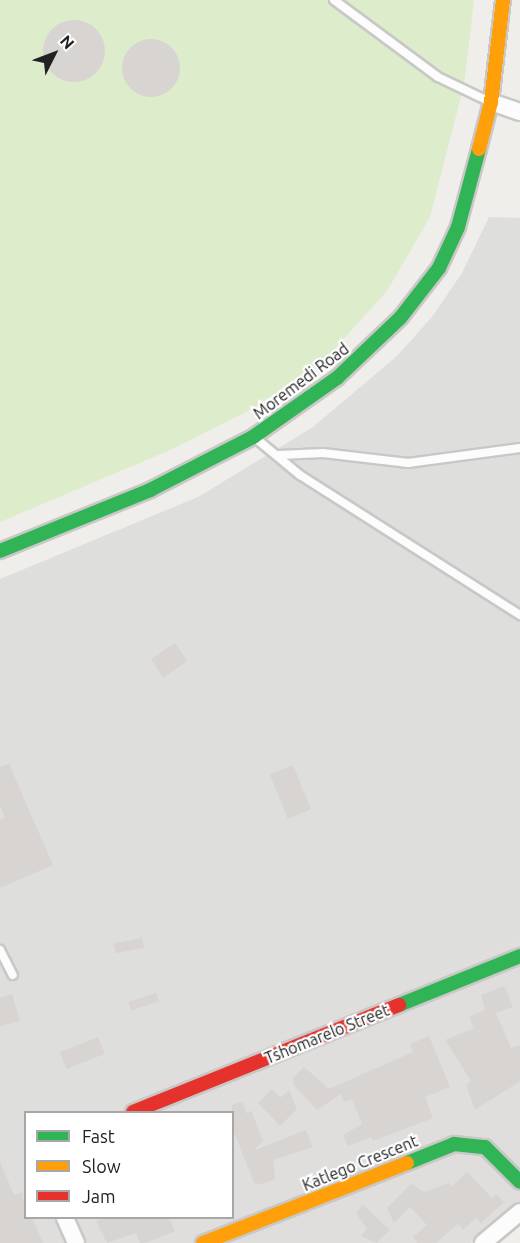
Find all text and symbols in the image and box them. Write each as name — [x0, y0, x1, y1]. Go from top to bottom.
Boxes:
north arrow — [24, 24, 84, 84]
text: N — [57, 31, 78, 52]
street label: Moremedi Road — [249, 339, 353, 423]
street label: Tshomarelo Street — [262, 1000, 392, 1068]
legend — [24, 1111, 234, 1219]
text: Fast — [82, 1126, 115, 1146]
street label: Katlego Crescent — [299, 1131, 421, 1195]
text: Slow — [82, 1156, 121, 1176]
text: Jam — [82, 1186, 116, 1206]

